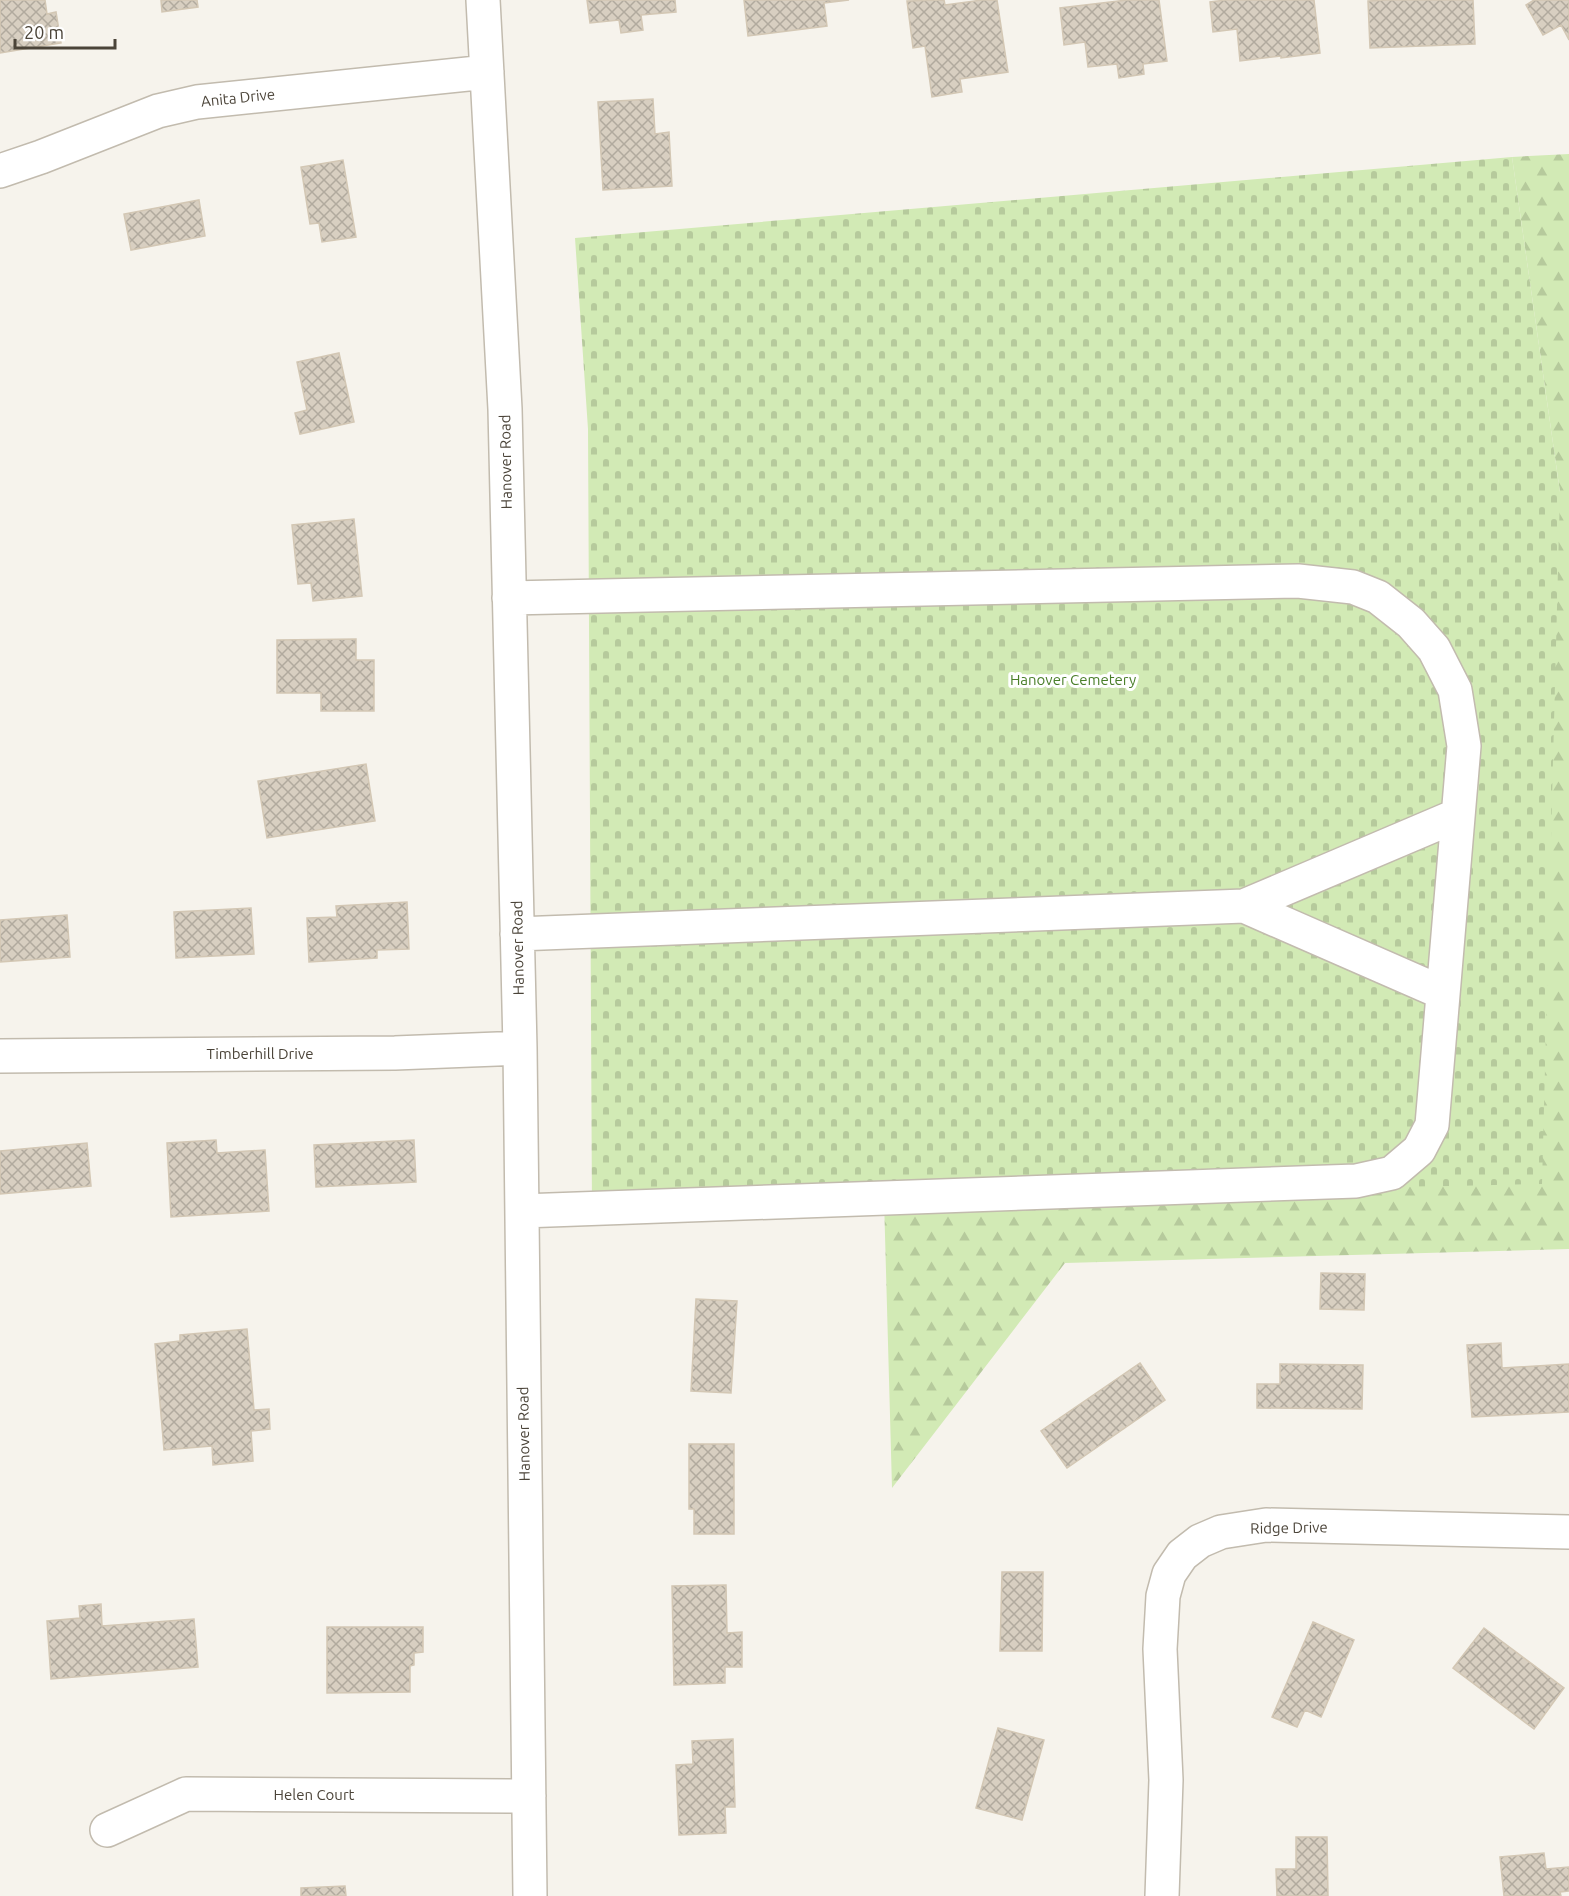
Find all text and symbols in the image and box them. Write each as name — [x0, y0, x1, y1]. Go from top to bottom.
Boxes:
scale bar — [15, 12, 116, 50]
text: 20 m — [24, 22, 64, 42]
street label: Anita Drive — [200, 85, 276, 110]
street label: Hanover Road — [496, 414, 515, 510]
park label: Hanover Cemetery — [1010, 671, 1136, 688]
street label: Hanover Road — [508, 900, 527, 996]
street label: Timberhill Drive — [207, 1045, 313, 1062]
street label: Hanover Road — [514, 1386, 533, 1482]
street label: Ridge Drive — [1250, 1518, 1328, 1537]
street label: Helen Court — [273, 1786, 355, 1803]

